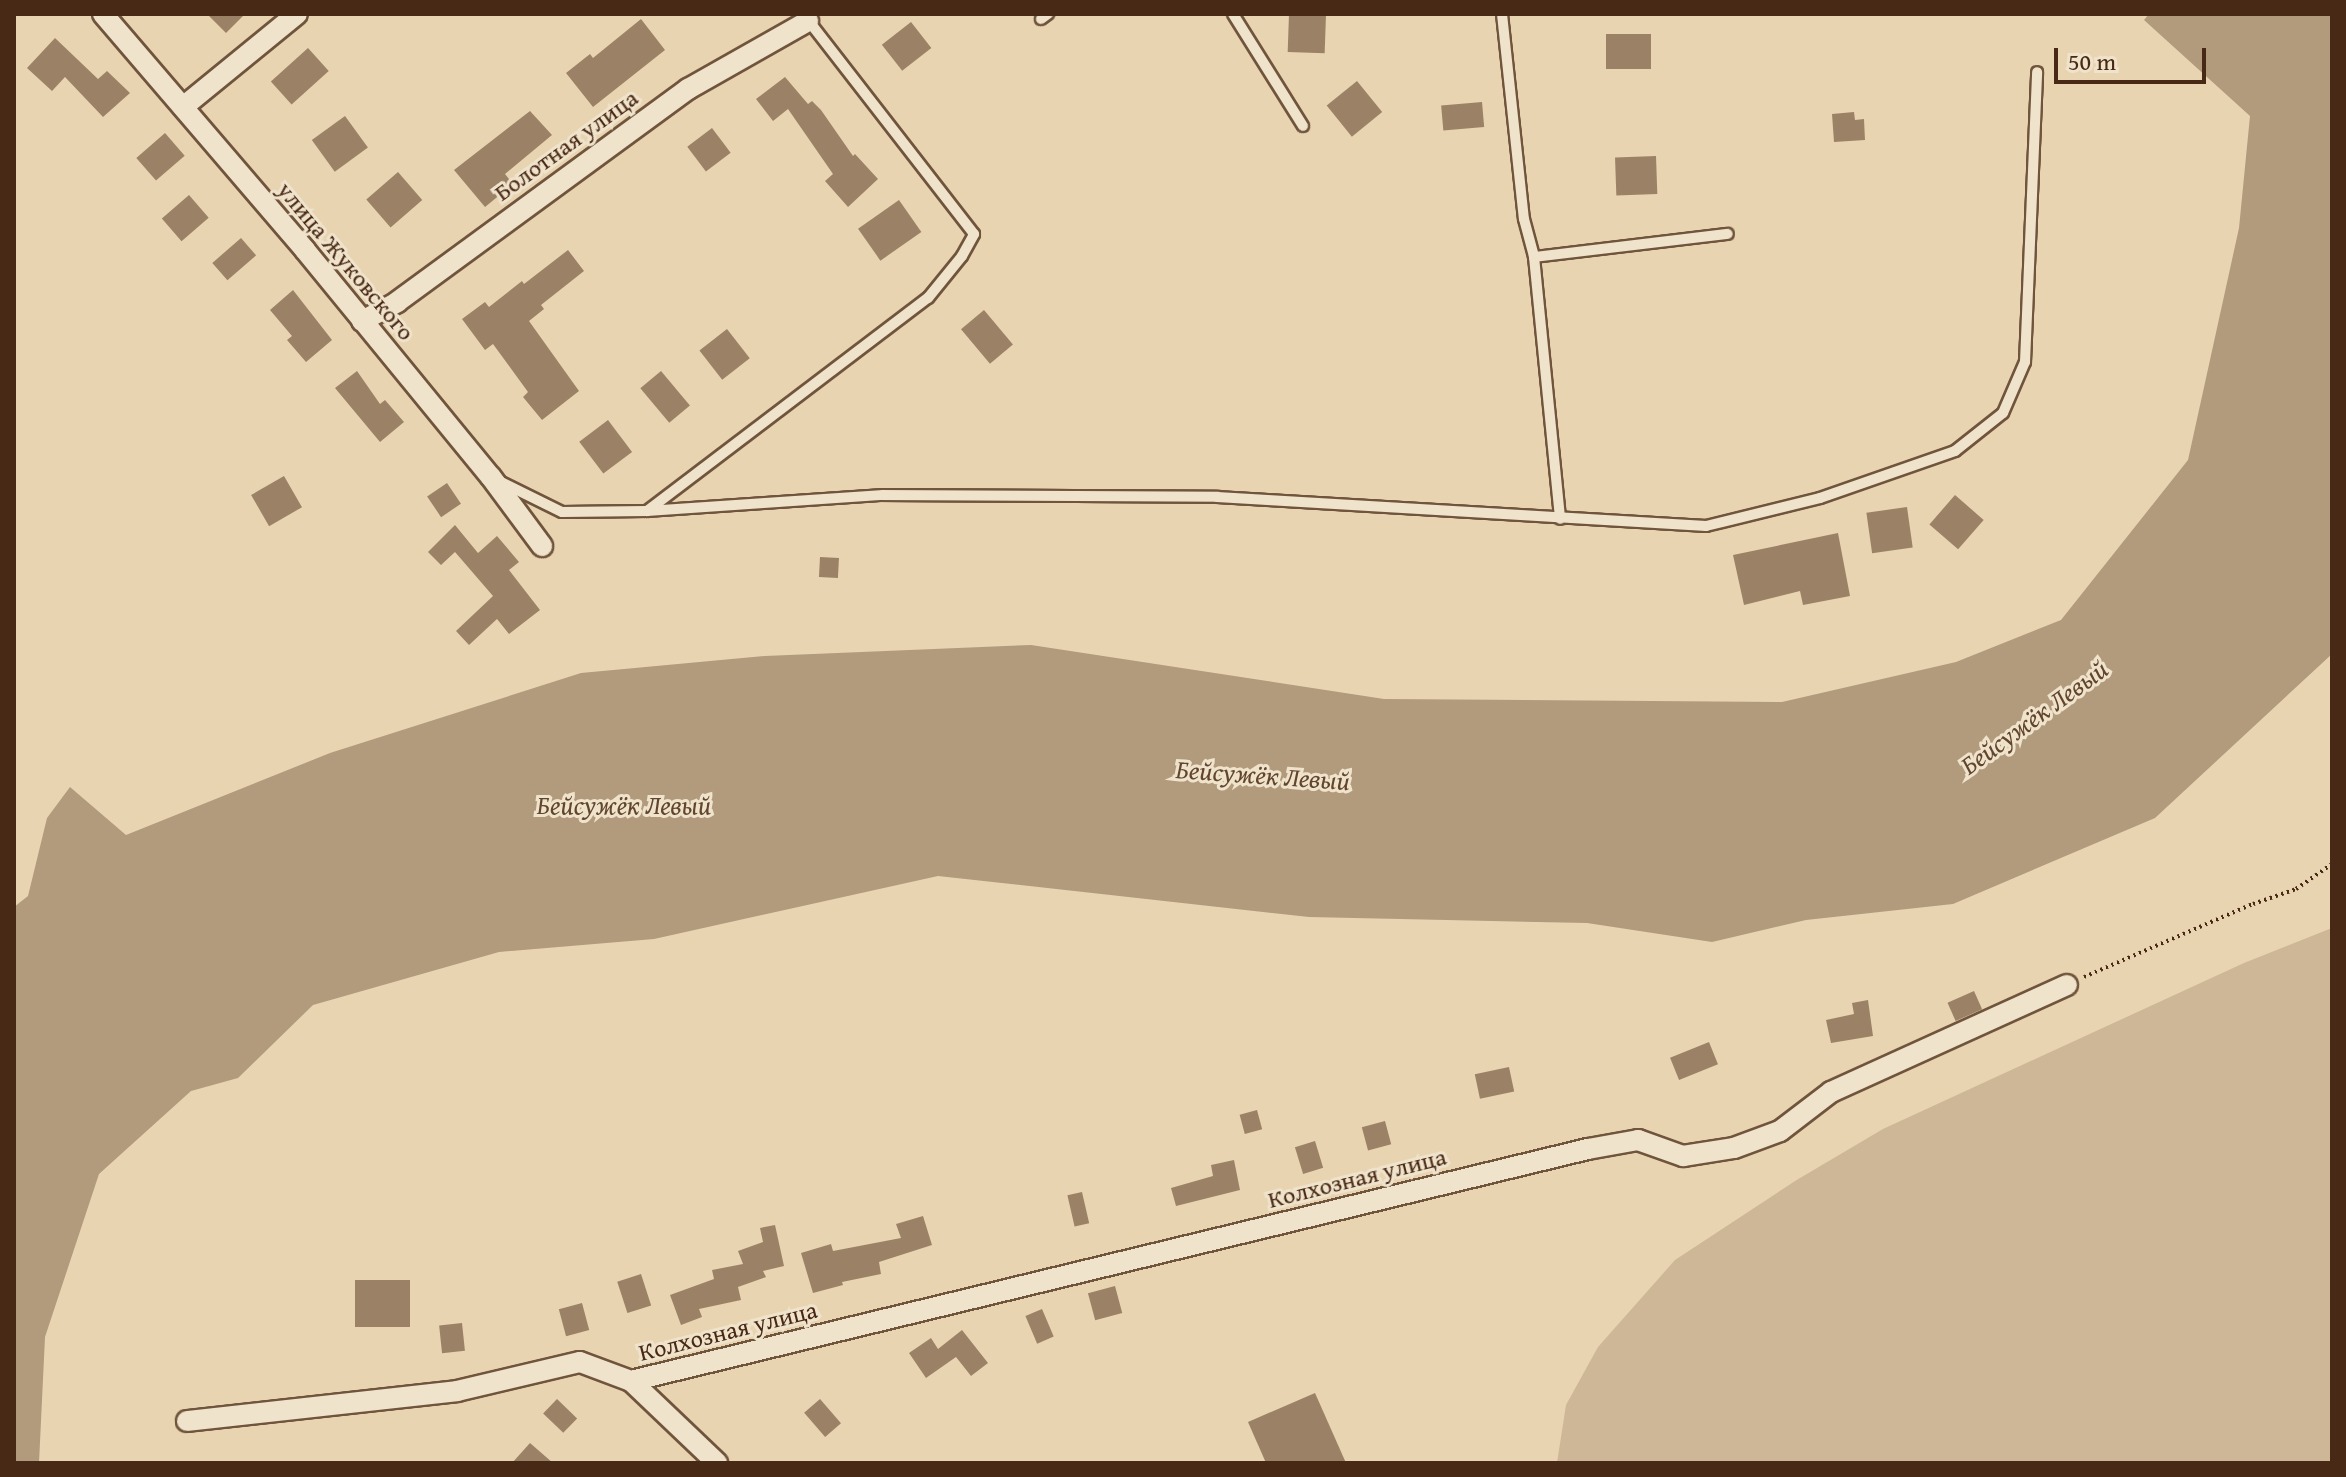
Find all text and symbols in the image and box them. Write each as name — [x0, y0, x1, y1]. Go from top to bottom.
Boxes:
scale bar — [2058, 32, 2210, 82]
text: 50 m — [2068, 44, 2116, 79]
street label: Болотная улица — [489, 83, 643, 207]
street label: улица Жуковского — [271, 176, 421, 346]
water label: Бейсужёк Левый — [1954, 653, 2114, 781]
water label: Бейсужёк Левый — [1175, 753, 1351, 797]
water label: Бейсужёк Левый — [537, 789, 711, 821]
street label: Колхозная улица — [1265, 1142, 1449, 1214]
street label: Колхозная улица — [636, 1295, 820, 1367]

